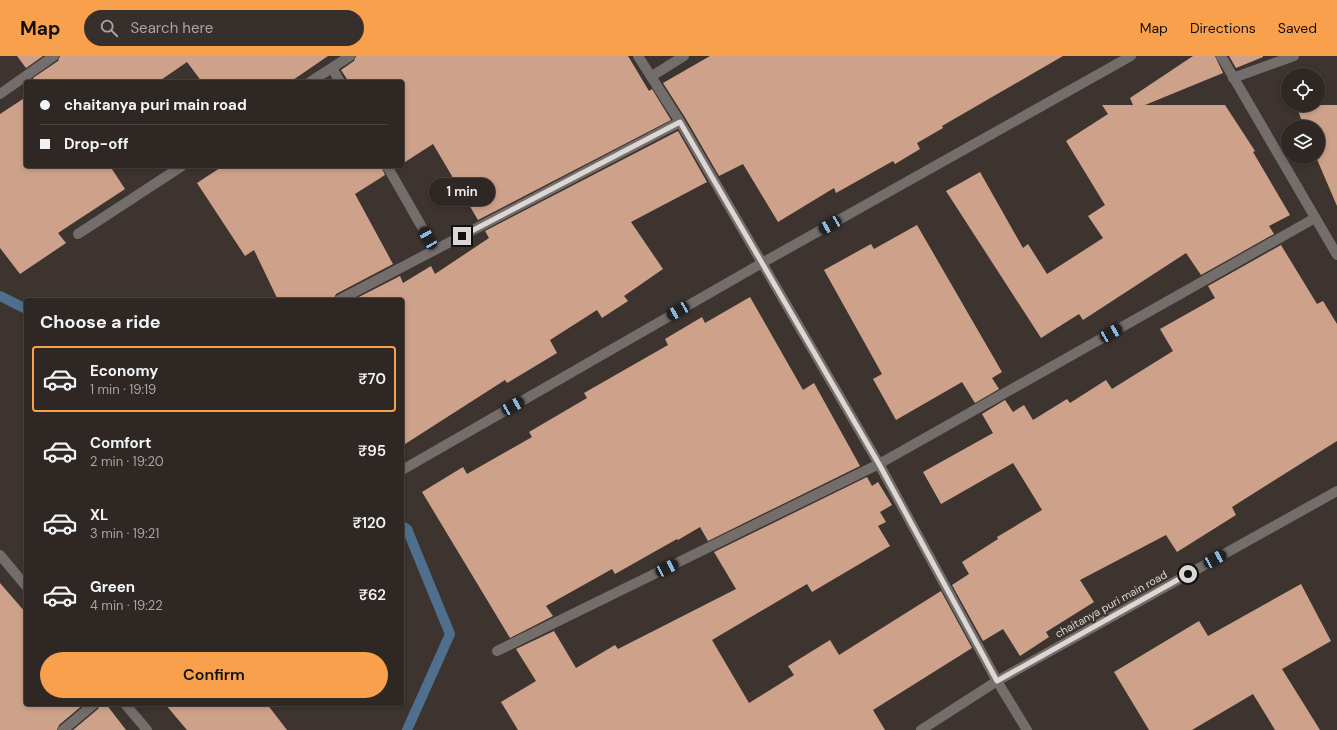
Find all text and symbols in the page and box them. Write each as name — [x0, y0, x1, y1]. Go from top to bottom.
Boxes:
search box — [84, 10, 364, 46]
text: Map — [20, 16, 60, 41]
icon: search — [98, 17, 120, 39]
text: Search here — [130, 18, 213, 38]
text: Map — [1140, 19, 1168, 37]
text: Directions — [1190, 19, 1256, 37]
text: Saved — [1278, 19, 1317, 37]
map controls — [1281, 68, 1325, 164]
button: locate — [1281, 68, 1325, 112]
text: chaitanya puri main road — [64, 95, 247, 115]
button: layers — [1281, 120, 1325, 164]
text: Drop-off — [64, 134, 129, 154]
callout: 1 min — [429, 178, 495, 206]
text: 1 min — [446, 183, 478, 200]
car — [817, 214, 843, 236]
car — [417, 225, 439, 251]
route end — [453, 227, 471, 245]
car — [665, 300, 691, 322]
text: Choose a ride — [40, 310, 161, 334]
car — [1098, 322, 1124, 344]
icon: car — [42, 361, 78, 397]
text: Economy — [90, 361, 158, 381]
text: ₹70 — [358, 369, 386, 389]
text: 1 min · 19:19 — [90, 381, 156, 398]
car — [500, 395, 526, 417]
icon: car — [42, 433, 78, 469]
text: Comfort — [90, 433, 151, 453]
text: ₹95 — [358, 441, 386, 461]
text: 2 min · 19:20 — [90, 453, 164, 470]
icon: car — [42, 505, 78, 541]
text: XL — [90, 505, 108, 525]
text: ₹120 — [352, 513, 386, 533]
text: 3 min · 19:21 — [90, 525, 159, 542]
car — [1202, 548, 1228, 570]
car — [654, 557, 680, 579]
route start — [1179, 565, 1197, 583]
street label: chaitanya puri main road — [1052, 567, 1170, 641]
icon: car — [42, 577, 78, 613]
text: Green — [90, 577, 135, 597]
text: ₹62 — [359, 585, 386, 605]
text: 4 min · 19:22 — [90, 597, 163, 614]
button: Confirm — [40, 652, 388, 698]

